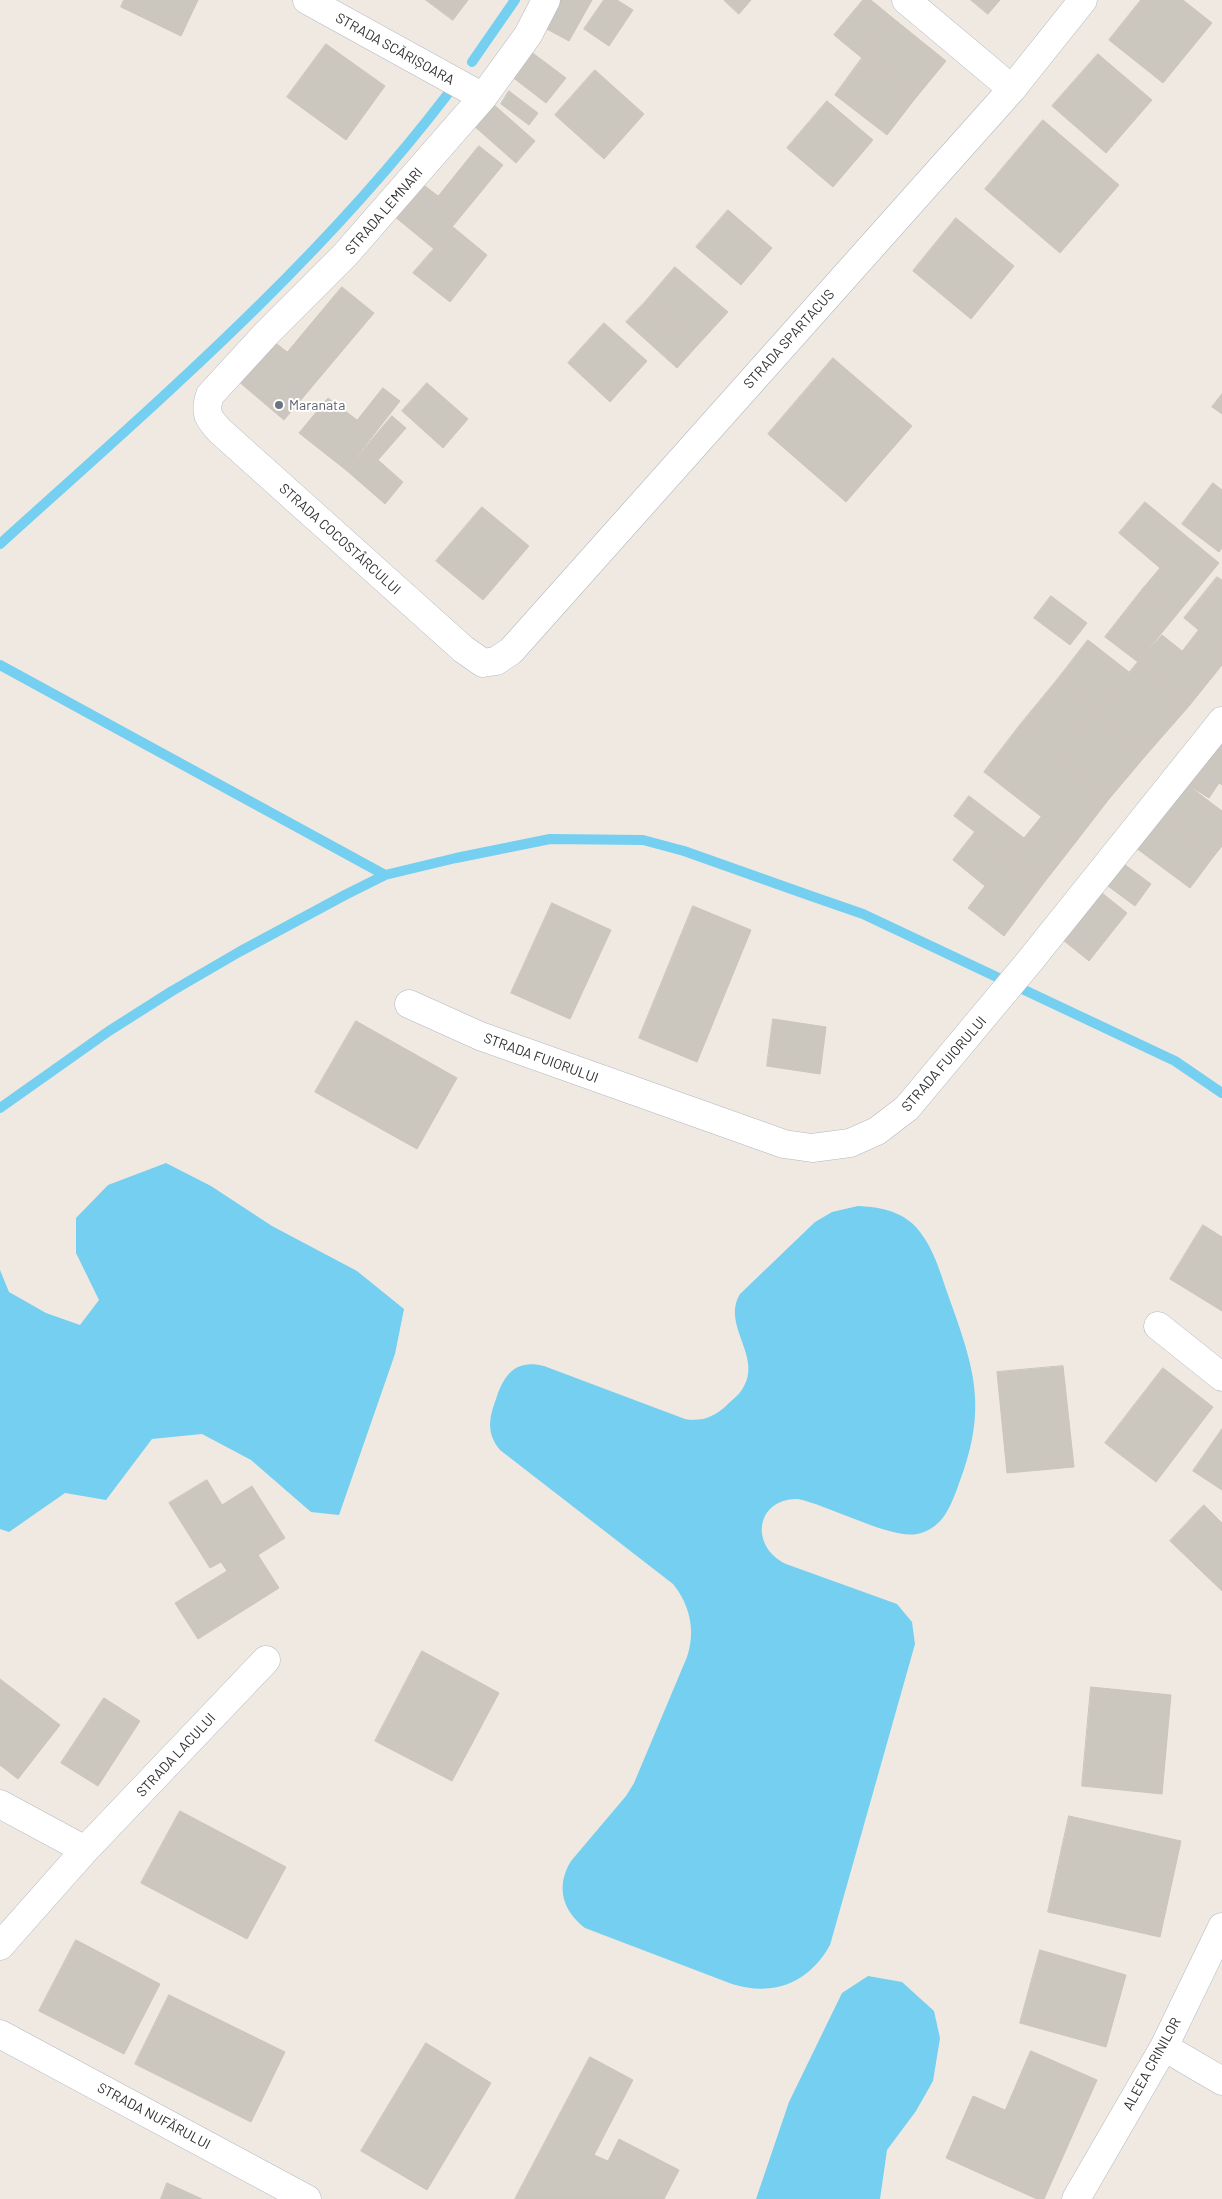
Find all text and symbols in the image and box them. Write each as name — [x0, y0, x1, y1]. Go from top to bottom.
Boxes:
street label: STRADA SCĂRIȘOARA — [333, 9, 457, 89]
street label: STRADA LEMNARI — [342, 164, 426, 258]
street label: STRADA SPARTACUS — [740, 286, 838, 392]
place label: Maranata — [289, 397, 345, 413]
marker: Maranata — [273, 399, 285, 411]
street label: STRADA COCOSTÂRCULUI — [276, 480, 404, 598]
street label: STRADA FUIORULUI — [898, 1013, 990, 1115]
street label: STRADA FUIORULUI — [481, 1029, 601, 1087]
street label: STRADA LACULUI — [133, 1710, 219, 1800]
street label: ALEEA CRINILOR — [1120, 2015, 1184, 2113]
street label: STRADA NUFĂRULUI — [95, 2079, 213, 2153]

